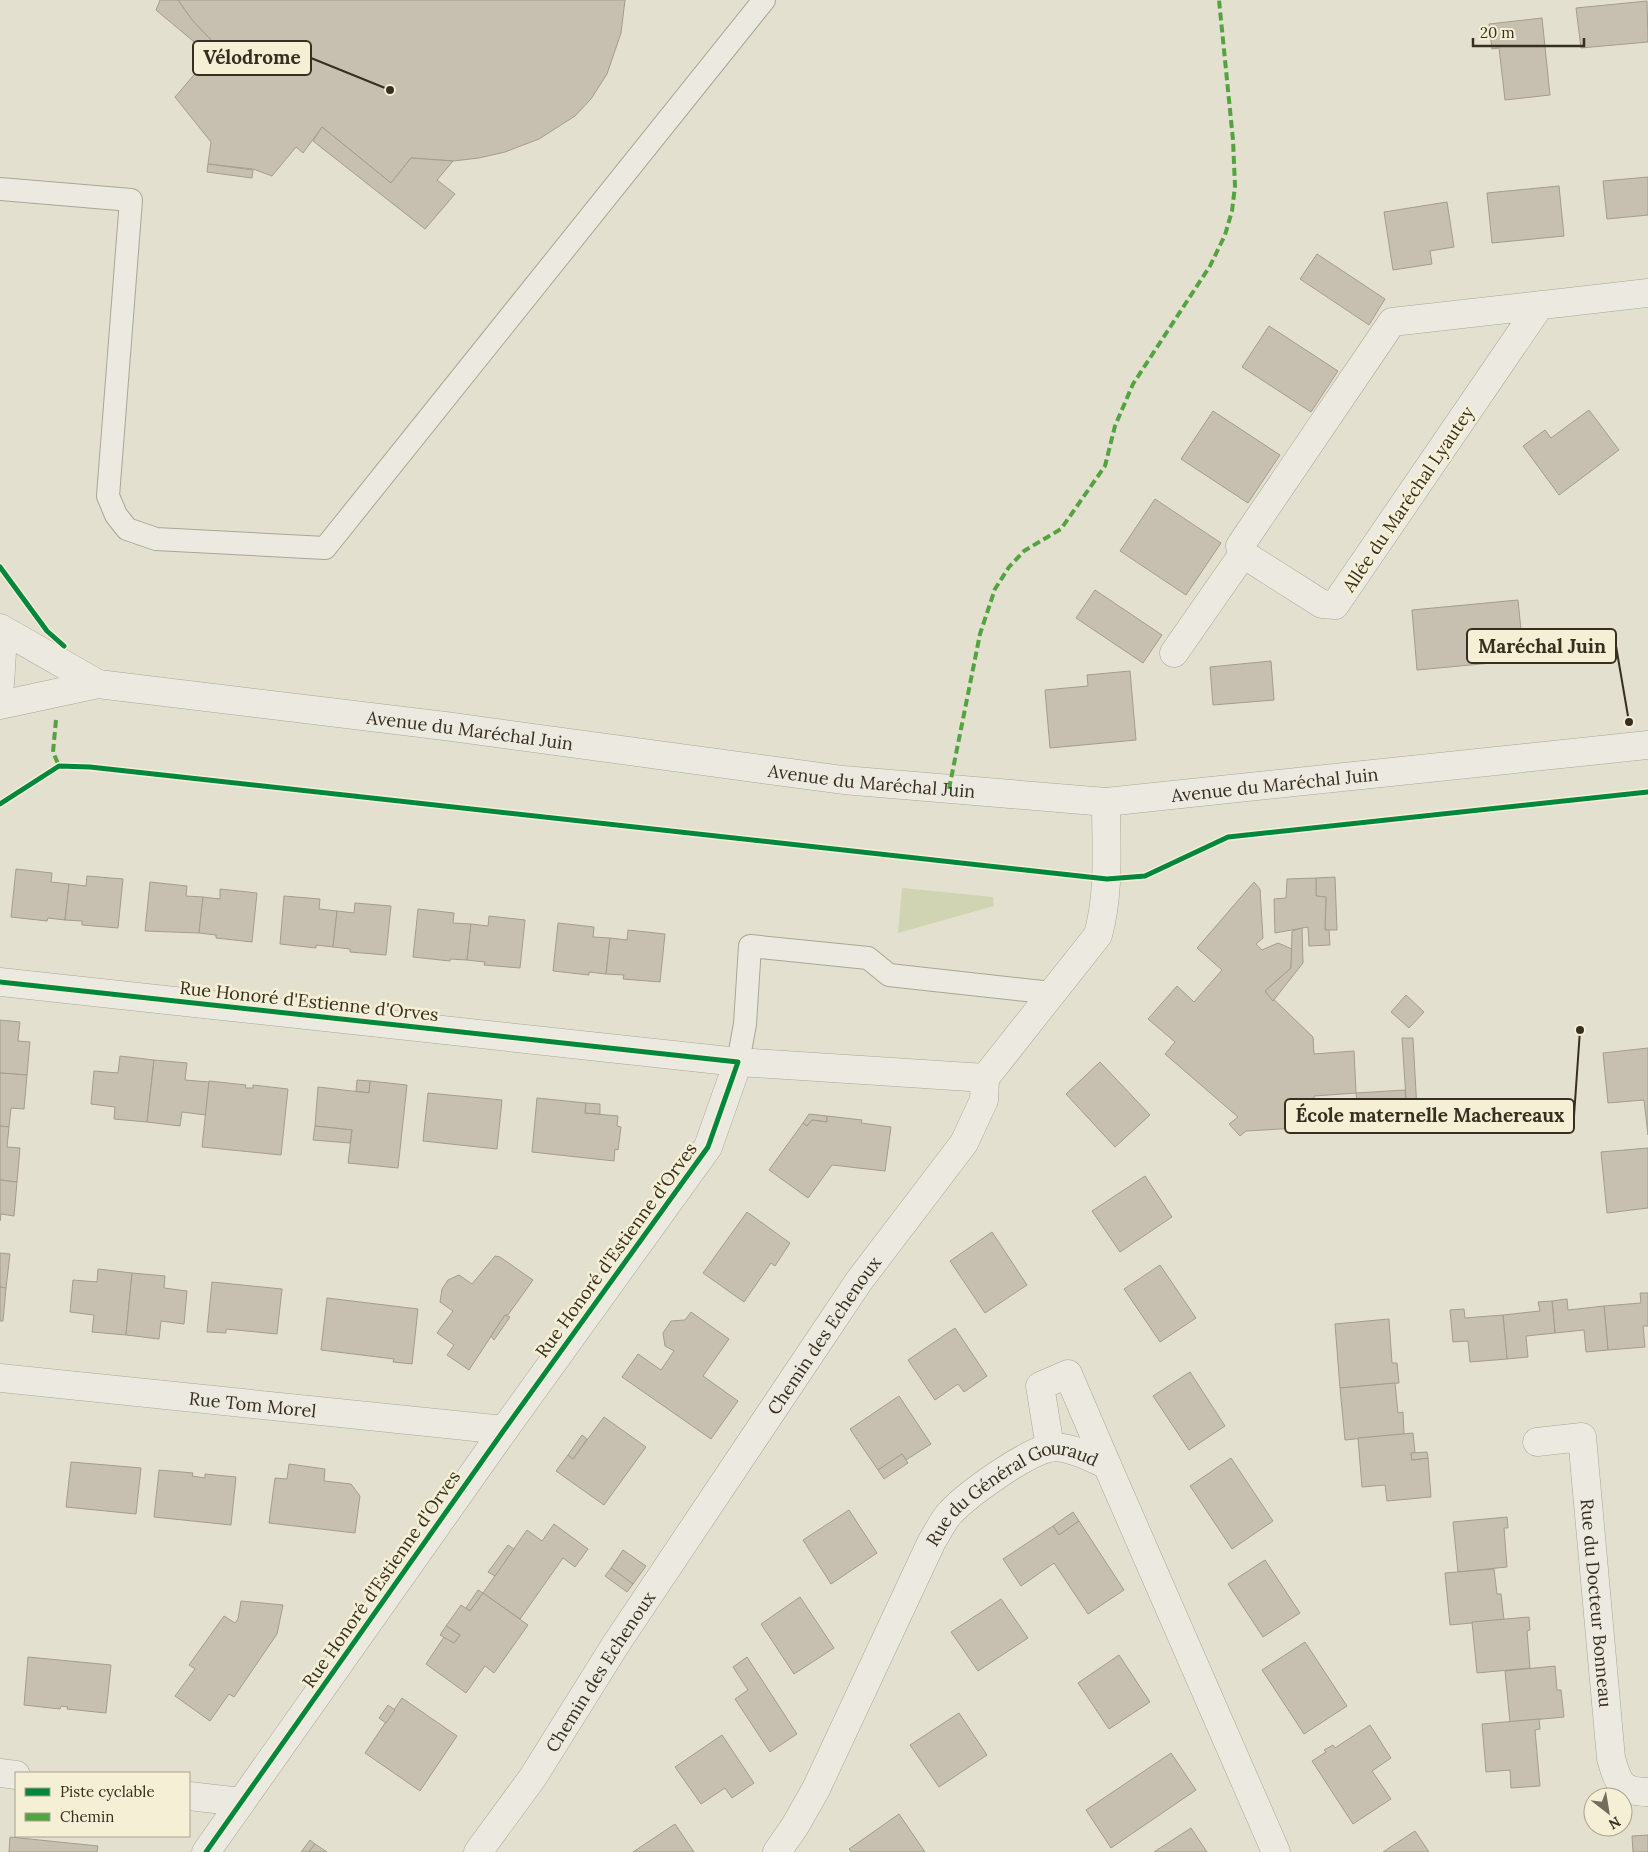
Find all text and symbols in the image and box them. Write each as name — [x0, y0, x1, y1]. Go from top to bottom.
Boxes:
scale bar — [1473, 15, 1584, 47]
text: 20 m — [1480, 23, 1515, 42]
callout: Vélodrome — [193, 41, 311, 75]
text: Vélodrome — [203, 45, 301, 69]
street label: Allée du Maréchal Lyautey — [1337, 401, 1479, 597]
callout: Maréchal Juin — [1467, 629, 1616, 663]
text: Maréchal Juin — [1478, 634, 1606, 658]
street label: Avenue du Maréchal Juin — [364, 705, 575, 755]
street label: Avenue du Maréchal Juin — [766, 758, 976, 803]
street label: Avenue du Maréchal Juin — [1169, 762, 1379, 807]
street label: Rue Honoré d'Estienne d'Orves — [178, 976, 440, 1026]
callout: École maternelle Machereaux — [1285, 1099, 1574, 1133]
text: École maternelle Machereaux — [1296, 1103, 1565, 1127]
street label: Rue Honoré d'Estienne d'Orves — [530, 1138, 702, 1362]
street label: Chemin des Echenoux — [762, 1251, 886, 1419]
street label: Rue Tom Morel — [188, 1386, 318, 1422]
street label: Rue du Général Gouraud — [920, 1436, 1103, 1550]
street label: Rue Honoré d'Estienne d'Orves — [297, 1466, 465, 1692]
street label: Rue du Docteur Bonneau — [1576, 1498, 1618, 1709]
street label: Chemin des Echenoux — [540, 1586, 660, 1756]
legend — [15, 1772, 190, 1837]
text: Piste cyclable — [60, 1782, 155, 1801]
north arrow — [1583, 1787, 1633, 1837]
text: Chemin — [60, 1807, 114, 1826]
text: N — [1605, 1813, 1624, 1834]

